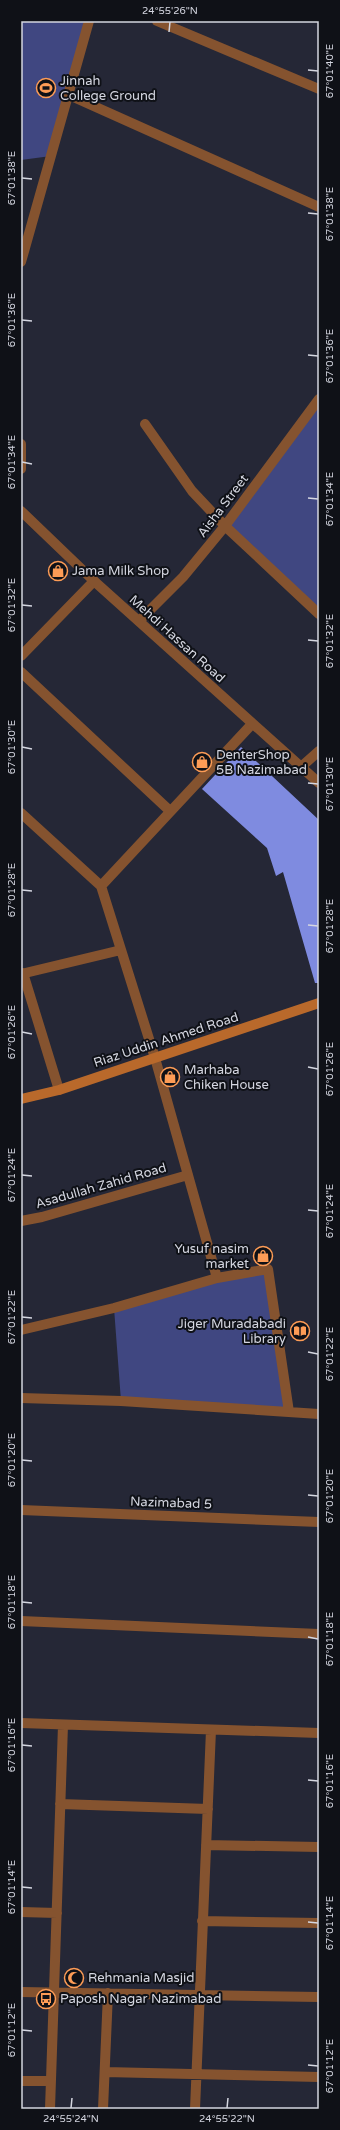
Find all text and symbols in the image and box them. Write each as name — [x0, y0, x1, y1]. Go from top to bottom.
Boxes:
text: 24°55'26"N — [142, 5, 198, 17]
text: 67°01'40"E — [324, 44, 336, 98]
place label: Jinnah College Ground — [60, 73, 156, 104]
sports icon: Jinnah College Ground — [35, 77, 57, 99]
text: 67°01'38"E — [6, 151, 18, 205]
text: 67°01'38"E — [324, 187, 336, 241]
text: 67°01'36"E — [6, 293, 18, 347]
text: 67°01'36"E — [324, 329, 336, 383]
text: 67°01'34"E — [6, 435, 18, 489]
street label: Aisha Street — [194, 471, 252, 541]
text: 67°01'34"E — [324, 472, 336, 526]
shop icon: Jama Milk Shop — [47, 560, 69, 582]
place label: Jama Milk Shop — [72, 563, 169, 579]
text: 67°01'32"E — [6, 578, 18, 632]
street label: Mehdi Hassan Road — [126, 592, 228, 686]
text: 67°01'32"E — [324, 614, 336, 668]
text: 67°01'30"E — [6, 720, 18, 774]
place label: DenterShop 5B Nazimabad — [216, 747, 307, 778]
shop icon: DenterShop 5B Nazimabad — [191, 751, 213, 773]
text: 67°01'30"E — [324, 757, 336, 811]
text: 67°01'28"E — [6, 863, 18, 917]
text: 67°01'28"E — [324, 899, 336, 953]
text: 67°01'26"E — [6, 1005, 18, 1059]
street label: Riaz Uddin Ahmed Road — [92, 1009, 240, 1071]
text: 67°01'26"E — [324, 1042, 336, 1096]
place label: Marhaba Chiken House — [184, 1062, 269, 1093]
shop icon: Marhaba Chiken House — [159, 1066, 181, 1088]
text: 67°01'24"E — [6, 1148, 18, 1202]
street label: Asadullah Zahid Road — [34, 1160, 168, 1212]
text: 67°01'24"E — [324, 1184, 336, 1238]
place label: Yusuf nasim market — [175, 1241, 249, 1272]
shop icon: Yusuf nasim market — [252, 1245, 274, 1267]
text: 67°01'22"E — [6, 1290, 18, 1344]
place label: Jiger Muradabadi Library — [178, 1316, 286, 1347]
library icon: Jiger Muradabadi Library — [289, 1320, 311, 1342]
text: 67°01'22"E — [324, 1327, 336, 1381]
text: 67°01'20"E — [6, 1433, 18, 1487]
text: 67°01'20"E — [324, 1469, 336, 1523]
street label: Nazimabad 5 — [130, 1494, 212, 1512]
text: 67°01'18"E — [6, 1575, 18, 1629]
text: 67°01'18"E — [324, 1612, 336, 1666]
text: 67°01'16"E — [6, 1718, 18, 1772]
text: 67°01'16"E — [324, 1754, 336, 1808]
text: 67°01'14"E — [6, 1860, 18, 1914]
text: 67°01'14"E — [324, 1896, 336, 1950]
mosque icon: Rehmania Masjid — [63, 1967, 85, 1989]
place label: Rehmania Masjid — [88, 1970, 194, 1986]
bus stop icon: Paposh Nagar Nazimabad — [35, 1988, 57, 2010]
place label: Paposh Nagar Nazimabad — [60, 1991, 221, 2007]
text: 67°01'12"E — [6, 2003, 18, 2057]
text: 67°01'12"E — [324, 2039, 336, 2093]
text: 24°55'24"N — [43, 2113, 99, 2125]
text: 24°55'22"N — [199, 2113, 255, 2125]

